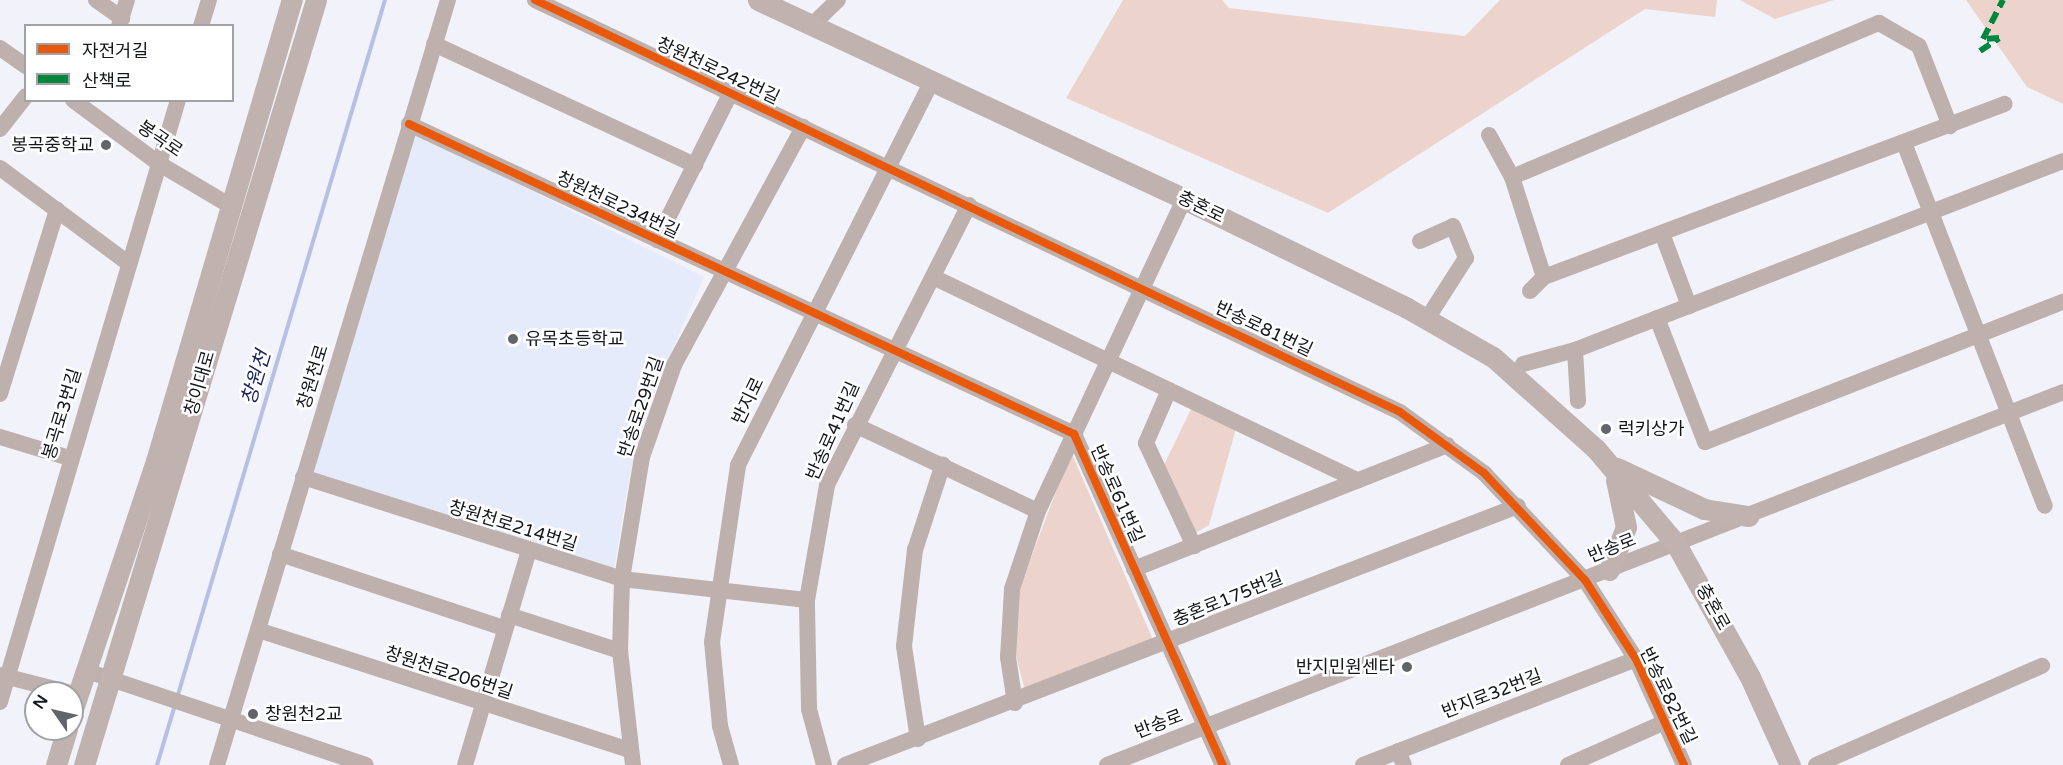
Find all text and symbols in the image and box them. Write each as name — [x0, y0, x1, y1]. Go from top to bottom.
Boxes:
legend — [24, 24, 234, 102]
street label: 창원천로242번길 — [653, 33, 783, 109]
text: 자전거길 — [82, 40, 148, 62]
text: 산책로 — [82, 70, 132, 92]
street label: 봉곡로 — [133, 116, 187, 162]
place label: 봉곡중학교 — [11, 134, 94, 156]
marker: 봉곡중학교 — [99, 138, 113, 152]
street label: 창원천로234번길 — [553, 167, 683, 243]
street label: 충혼로 — [1174, 186, 1228, 228]
street label: 반송로81번길 — [1212, 297, 1316, 361]
place label: 유목초등학교 — [525, 328, 624, 350]
marker: 유목초등학교 — [506, 332, 520, 346]
street label: 창원천로 — [293, 342, 333, 412]
street label: 창이대로 — [180, 348, 220, 418]
water label: 창원천 — [237, 348, 277, 408]
street label: 반송로29번길 — [614, 354, 668, 460]
street label: 봉곡로3번길 — [38, 366, 86, 462]
street label: 반지로 — [727, 374, 769, 428]
street label: 반송로41번길 — [802, 378, 864, 484]
place label: 럭키상가 — [1618, 418, 1684, 440]
marker: 럭키상가 — [1599, 422, 1613, 436]
street label: 반송로61번길 — [1086, 441, 1148, 547]
street label: 창원천로214번길 — [446, 496, 580, 556]
street label: 반송로 — [1585, 529, 1639, 567]
street label: 충혼로175번길 — [1170, 567, 1286, 631]
street label: 충혼로 — [1692, 580, 1734, 634]
street label: 창원천로206번길 — [382, 642, 516, 704]
street label: 반송로82번길 — [1635, 644, 1701, 748]
place label: 반지민원센타 — [1296, 656, 1395, 678]
marker: 반지민원센타 — [1400, 660, 1414, 674]
street label: 반지로32번길 — [1439, 665, 1545, 723]
north arrow — [24, 681, 84, 741]
text: N — [29, 691, 53, 713]
place label: 창원천2교 — [265, 703, 343, 725]
street label: 반송로 — [1132, 705, 1186, 743]
marker: 창원천2교 — [246, 707, 260, 721]

